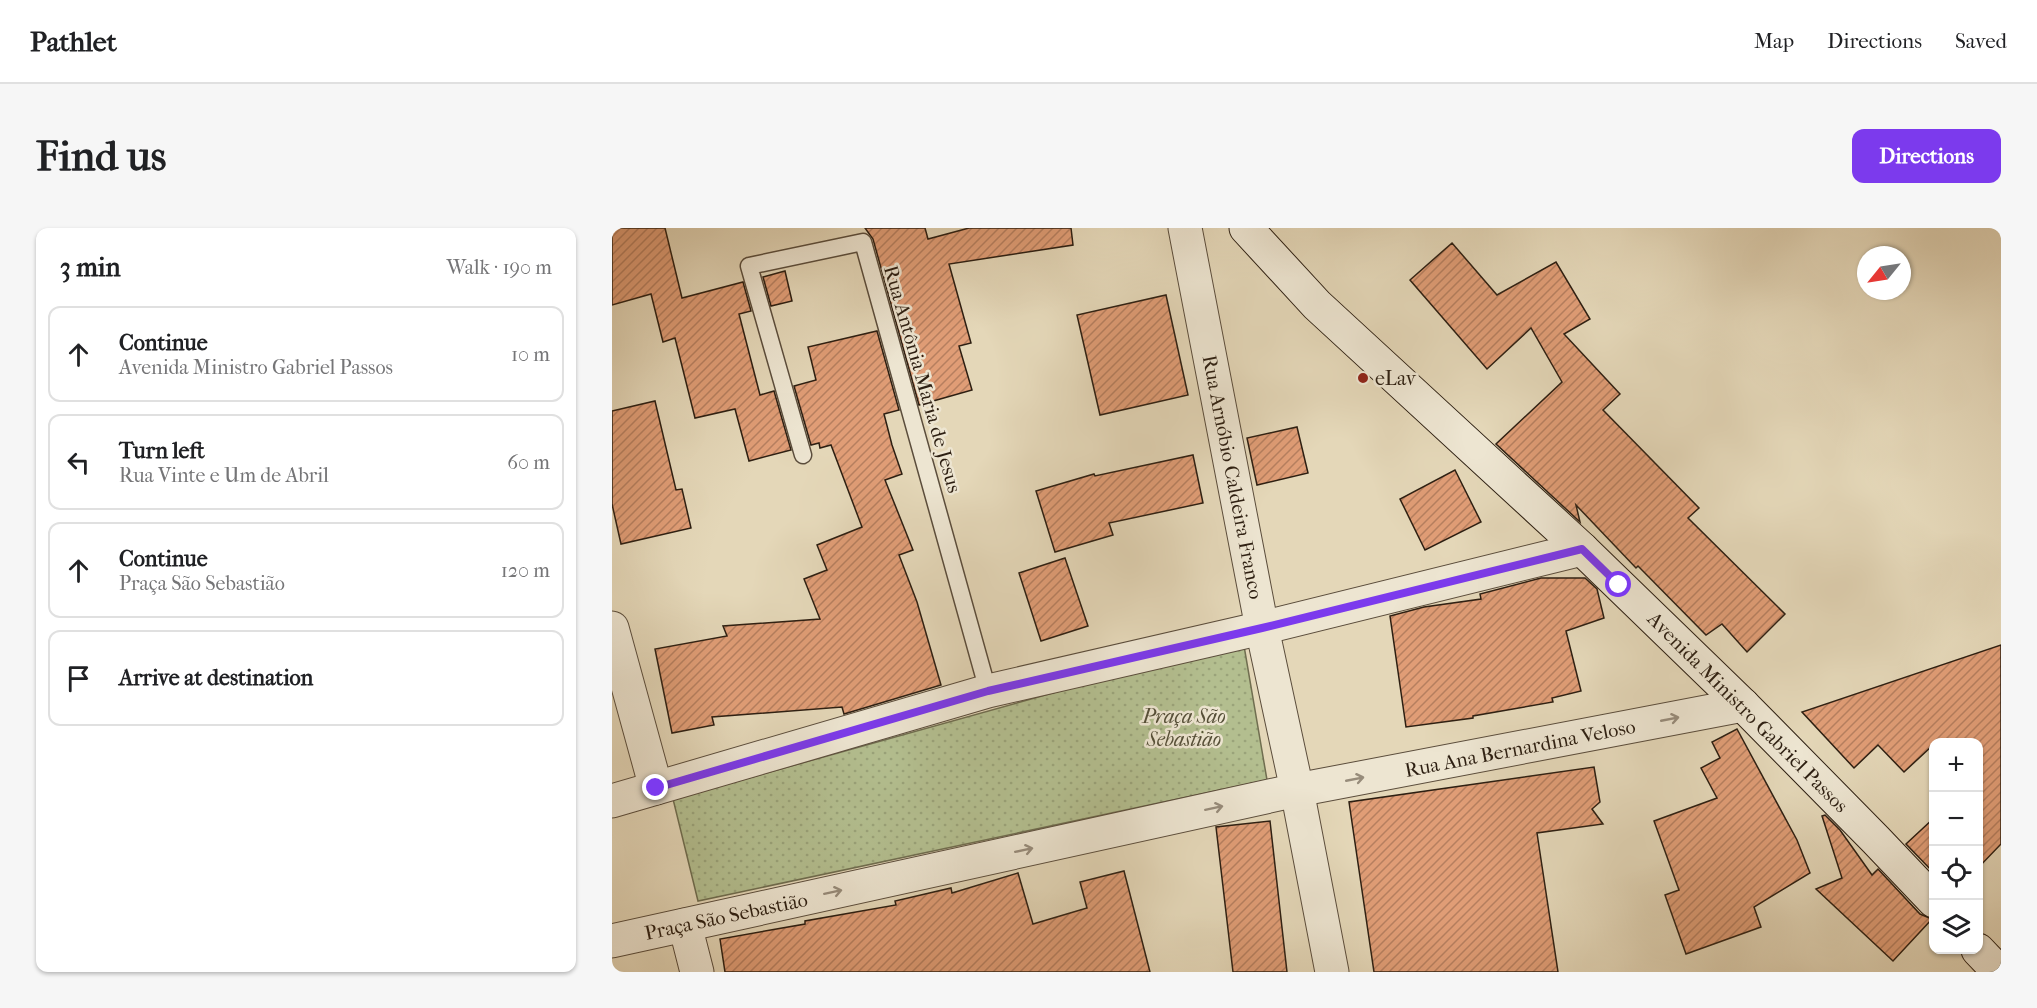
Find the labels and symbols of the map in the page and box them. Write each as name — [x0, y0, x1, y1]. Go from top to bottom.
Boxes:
north arrow — [1857, 246, 1911, 300]
street label: Rua Antônia Maria de Jesus — [879, 263, 966, 495]
street label: Rua Arnóbio Caldeira Franco — [1198, 353, 1267, 601]
place label: eLav — [1375, 367, 1417, 390]
marker: eLav — [1356, 371, 1370, 385]
route start — [1605, 571, 1631, 597]
street label: Avenida Ministro Gabriel Passos — [1642, 607, 1853, 817]
park label: Praça São Sebastião — [1141, 705, 1226, 751]
one-way arrow — [1660, 713, 1680, 724]
street label: Rua Ana Bernardina Veloso — [1403, 715, 1637, 782]
one-way arrow — [1345, 773, 1364, 784]
route end — [642, 774, 668, 800]
one-way arrow — [1204, 802, 1223, 814]
one-way arrow — [1013, 844, 1033, 855]
one-way arrow — [823, 886, 842, 897]
street label: Praça São Sebastião — [643, 888, 810, 945]

